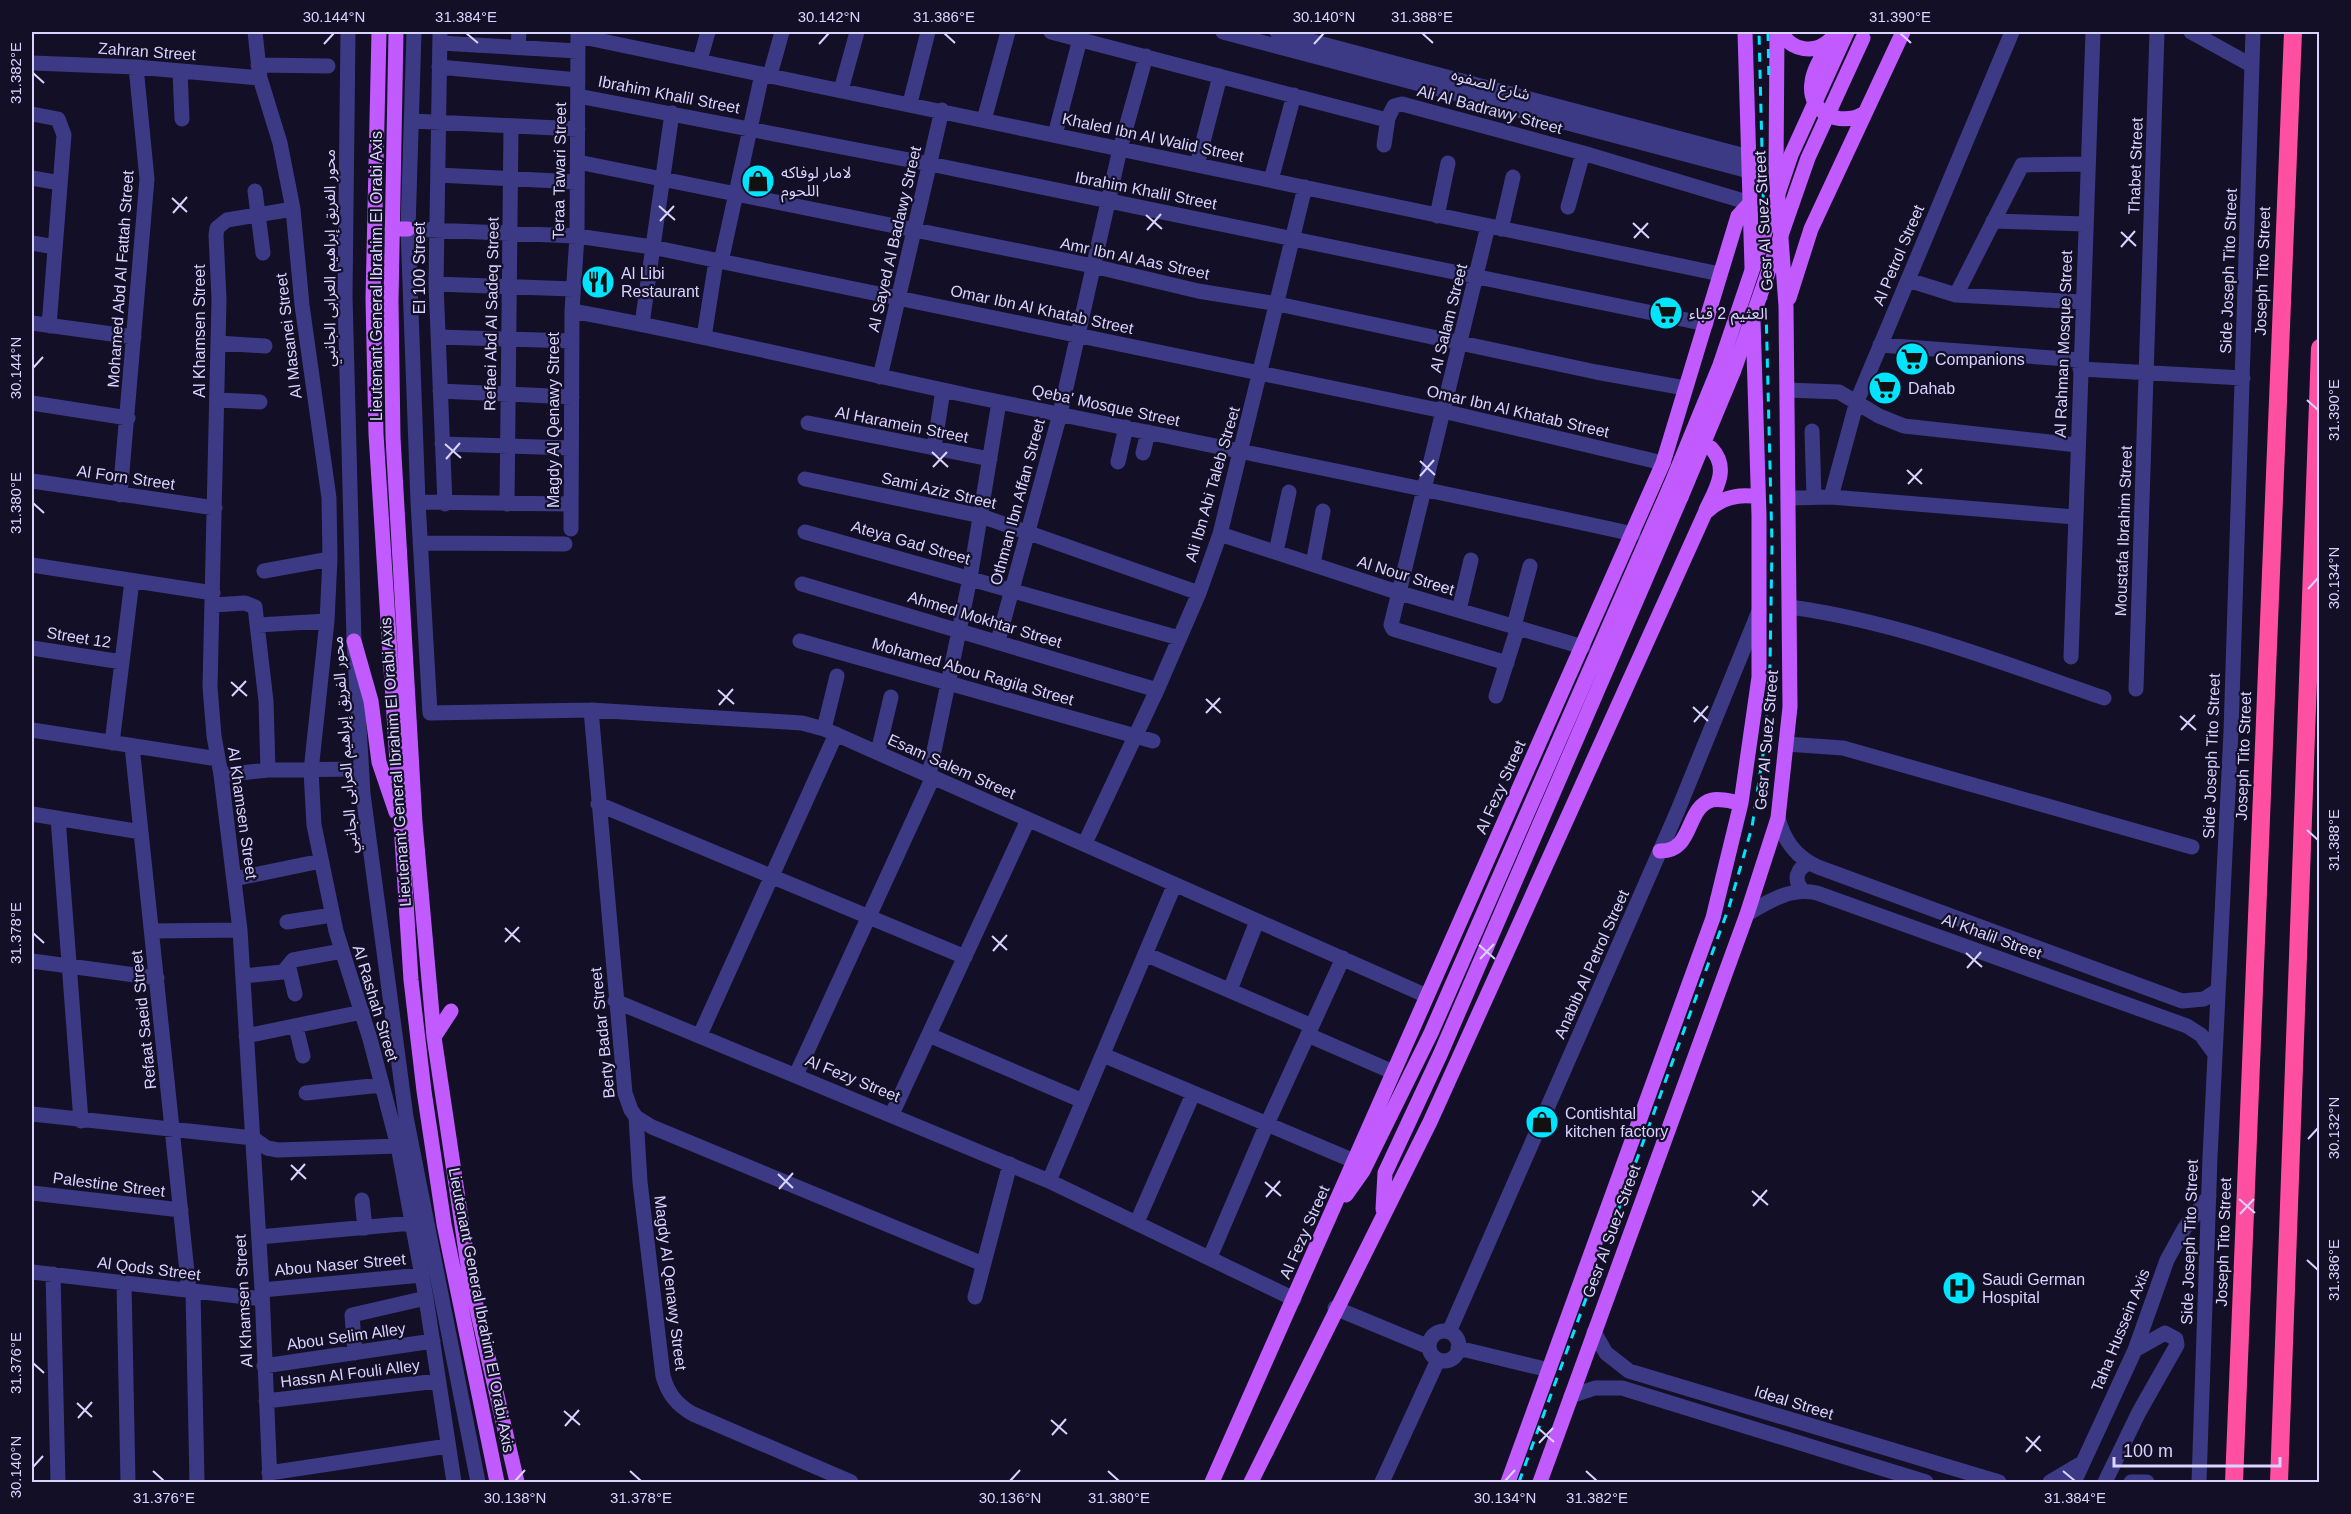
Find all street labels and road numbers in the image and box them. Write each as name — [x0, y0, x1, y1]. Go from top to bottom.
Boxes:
street label: Zahran Street — [98, 40, 197, 63]
street label: شارع الصفوه — [1449, 66, 1532, 107]
street label: Ibrahim Khalil Street — [597, 72, 742, 117]
street label: Ali Al Badrawy Street — [1416, 82, 1565, 137]
street label: Teraa Tawari Street — [550, 102, 569, 240]
street label: Khaled Ibn Al Walid Street — [1061, 110, 1246, 165]
street label: Thabet Street — [2125, 117, 2146, 215]
street label: Lieutenant General Ibrahim El Orabi Axis — [368, 131, 385, 421]
street label: Al Sayed Al Badawy Street — [865, 144, 924, 334]
street label: محور الفريق إبراهيم العرابى الجانبي — [321, 149, 342, 367]
street label: Gesr Al Suez Street — [1751, 150, 1776, 292]
street label: Ibrahim Khalil Street — [1074, 168, 1219, 213]
street label: Mohamed Abd Al Fattah Street — [104, 169, 137, 388]
street label: Side Joseph Tito Street — [2217, 188, 2240, 354]
street label: Al Petrol Street — [1870, 202, 1928, 308]
street label: Joseph Tito Street — [2252, 206, 2273, 336]
street label: Refaei Abd Al Sadeq Street — [481, 216, 502, 411]
street label: El 100 Street — [411, 221, 428, 314]
street label: Amr Ibn Al Aas Street — [1059, 234, 1212, 283]
street label: Al Rahman Mosque Street — [2052, 249, 2075, 438]
street label: Al Salam Street — [1427, 262, 1470, 374]
street label: Al Khamsen Street — [191, 264, 208, 398]
street label: Al Masanei Street — [272, 272, 305, 400]
street label: Omar Ibn Al Khatab Street — [949, 282, 1136, 337]
street label: Magdy Al Qenawy Street — [545, 331, 562, 508]
street label: Qeba' Mosque Street — [1030, 382, 1182, 430]
street label: Omar Ibn Al Khatab Street — [1425, 382, 1611, 441]
street label: Al Haramein Street — [834, 403, 970, 446]
street label: Ali Ibn Abi Taleb Street — [1182, 404, 1243, 564]
street label: Othman Ibn Affan Street — [987, 417, 1048, 587]
street label: Moustafa Ibrahim Street — [2112, 445, 2135, 617]
street label: Al Forn Street — [76, 462, 177, 493]
street label: Sami Aziz Street — [880, 469, 999, 512]
street label: Ateya Gad Street — [850, 517, 973, 568]
street label: Al Nour Street — [1355, 553, 1457, 598]
street label: Ahmed Mokhtar Street — [906, 588, 1064, 651]
street label: Lieutenant General Ibrahim El Orabi Axis — [377, 617, 414, 907]
street label: Street 12 — [46, 624, 112, 651]
street label: محور الفريق إبراهيم العرابى الجانبي — [328, 635, 365, 854]
street label: Mohamed Abou Ragila Street — [870, 635, 1076, 709]
street label: Gesr Al Suez Street — [1752, 669, 1781, 811]
street label: Side Joseph Tito Street — [2200, 673, 2223, 839]
street label: Joseph Tito Street — [2233, 691, 2254, 821]
street label: Esam Salem Street — [885, 731, 1019, 802]
street label: Al Fezy Street — [1472, 737, 1529, 837]
street label: Al Khamsen Street — [225, 746, 260, 881]
street label: Anabib Al Petrol Street — [1551, 887, 1632, 1041]
street label: Al Khalil Street — [1940, 911, 2045, 963]
street label: Al Rashah Street — [350, 943, 401, 1064]
street label: Refaat Saeid Street — [128, 949, 159, 1090]
street label: Berty Badar Street — [587, 966, 618, 1099]
street label: Al Fezy Street — [803, 1052, 903, 1105]
street label: Side Joseph Tito Street — [2178, 1159, 2201, 1325]
street label: Gesr Al Suez Street — [1579, 1162, 1644, 1300]
street label: Lieutenant General Ibrahim El Orabi Axis — [446, 1166, 518, 1454]
street label: Palestine Street — [52, 1169, 167, 1200]
street label: Joseph Tito Street — [2213, 1177, 2234, 1307]
street label: Al Fezy Street — [1276, 1182, 1333, 1282]
street label: Magdy Al Qenawy Street — [651, 1195, 690, 1372]
street label: Al Khamsen Street — [231, 1233, 255, 1368]
street label: Abou Naser Street — [274, 1250, 407, 1279]
street label: Al Qods Street — [96, 1254, 202, 1283]
street label: Taha Hussein Axis — [2088, 1266, 2153, 1394]
street label: Abou Selim Alley — [285, 1320, 407, 1353]
street label: Hassn Al Fouli Alley — [279, 1356, 421, 1390]
street label: Ideal Street — [1752, 1382, 1836, 1423]

